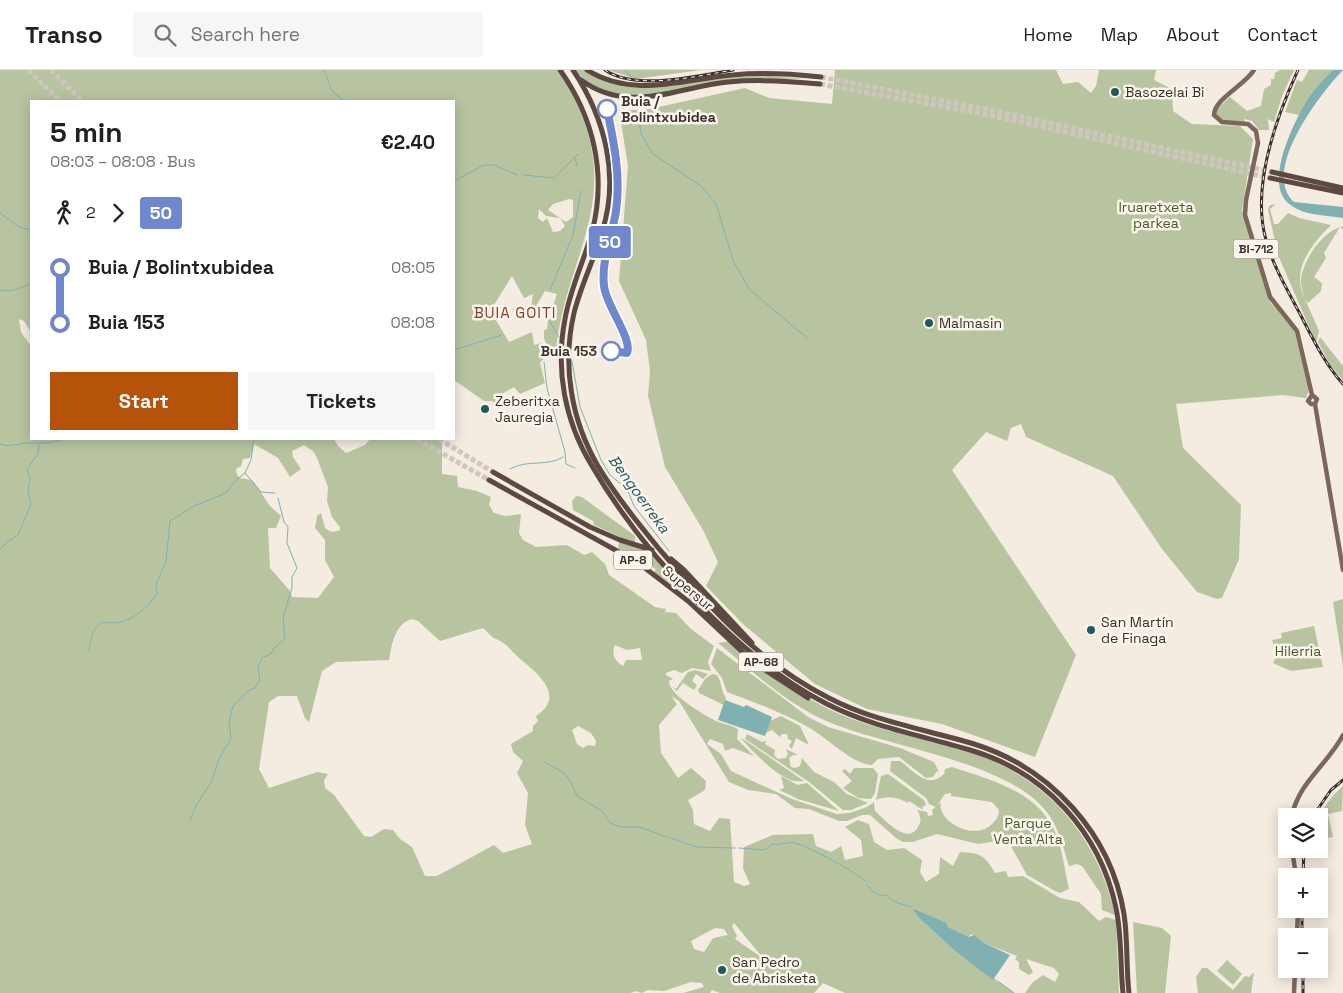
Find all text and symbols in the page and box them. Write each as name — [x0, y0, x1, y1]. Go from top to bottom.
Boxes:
search box — [133, 12, 483, 57]
text: Transo — [25, 19, 103, 50]
icon: search — [151, 21, 179, 49]
text: Search here — [191, 22, 300, 47]
text: Home — [1024, 23, 1073, 46]
text: Map — [1101, 23, 1138, 46]
text: About — [1166, 23, 1220, 46]
text: Contact — [1248, 23, 1318, 46]
place label: Basozelai Bi — [1125, 83, 1205, 101]
marker: Basozelai Bi — [1109, 86, 1121, 98]
place label: Buia / Bolintxubidea — [621, 92, 716, 126]
marker: Buia / Bolintxubidea — [597, 99, 617, 119]
text: 5 min — [50, 114, 123, 150]
text: €2.40 — [381, 130, 435, 155]
text: 08:03 – 08:08 · Bus — [50, 151, 196, 172]
park label: Iruaretxeta parkea — [1118, 198, 1194, 232]
icon: walk — [50, 199, 78, 227]
icon: forward — [104, 199, 132, 227]
text: 50 — [150, 201, 172, 224]
text: 2 — [86, 202, 96, 223]
line badge: 50 — [588, 226, 632, 258]
text: 50 — [599, 230, 621, 253]
road number: BI-712 — [1234, 240, 1278, 258]
text: Buia / Bolintxubidea — [88, 255, 274, 280]
text: 08:05 — [391, 257, 435, 278]
district label: BUIA GOITI — [474, 303, 556, 322]
text: Buia 153 — [88, 310, 165, 335]
text: 08:08 — [391, 312, 435, 333]
place label: Malmasin — [939, 314, 1002, 332]
marker: Malmasin — [923, 317, 935, 329]
marker: Buia 153 — [601, 341, 621, 361]
place label: Buia 153 — [540, 342, 597, 360]
button: Start — [50, 372, 238, 430]
button: Tickets — [248, 372, 435, 430]
place label: Zeberitxa Jauregia — [495, 392, 560, 426]
marker: Zeberitxa Jauregia — [479, 403, 491, 415]
water label: Bengoerreka — [605, 451, 674, 537]
road number: AP-8 — [614, 550, 652, 570]
street label: Supersur — [659, 562, 717, 614]
place label: San Martín de Finaga — [1101, 613, 1174, 647]
marker: San Martín de Finaga — [1085, 624, 1097, 636]
park label: Hilerria — [1275, 642, 1321, 660]
road number: AP-68 — [738, 652, 784, 672]
map controls — [1278, 808, 1328, 978]
button: layers — [1278, 808, 1328, 858]
park label: Parque Venta Alta — [993, 814, 1063, 848]
button: + — [1278, 868, 1328, 918]
button: − — [1278, 928, 1328, 978]
place label: San Pedro de Abrisketa — [732, 953, 816, 987]
marker: San Pedro de Abrisketa — [716, 964, 728, 976]

